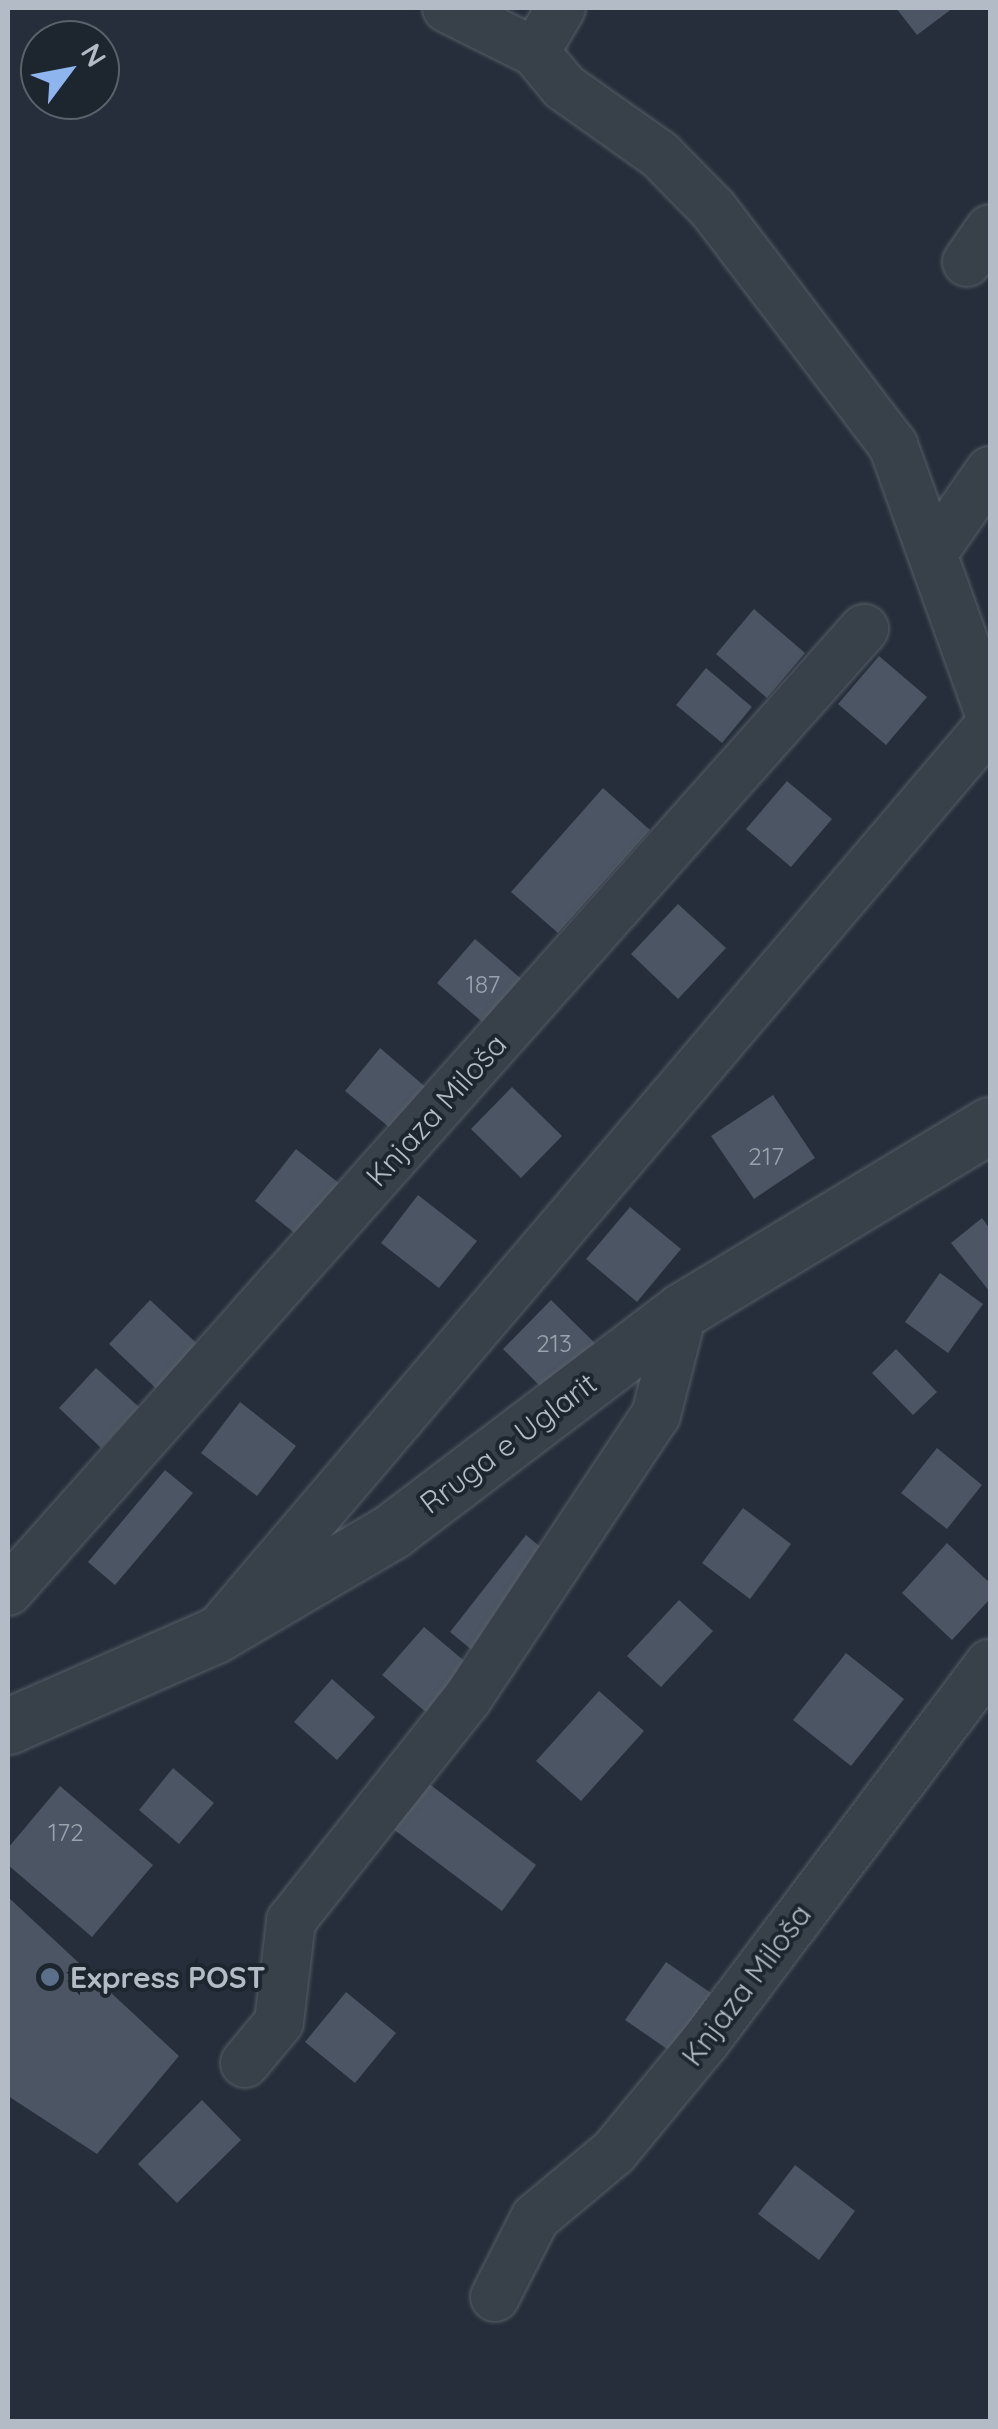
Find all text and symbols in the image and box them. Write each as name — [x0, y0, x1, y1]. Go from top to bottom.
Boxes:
north arrow — [20, 20, 120, 120]
text: N — [74, 37, 114, 73]
house number: 187 — [466, 969, 500, 999]
street label: Knjaza Miloša — [358, 1026, 514, 1194]
house number: 217 — [748, 1141, 784, 1171]
house number: 213 — [536, 1328, 572, 1358]
street label: Rruga e Uglarit — [413, 1365, 603, 1521]
house number: 172 — [48, 1817, 84, 1847]
street label: Knjaza Miloša — [674, 1897, 818, 2073]
place label: Express POST — [70, 1959, 266, 1995]
marker: Express POST — [39, 1966, 61, 1988]

